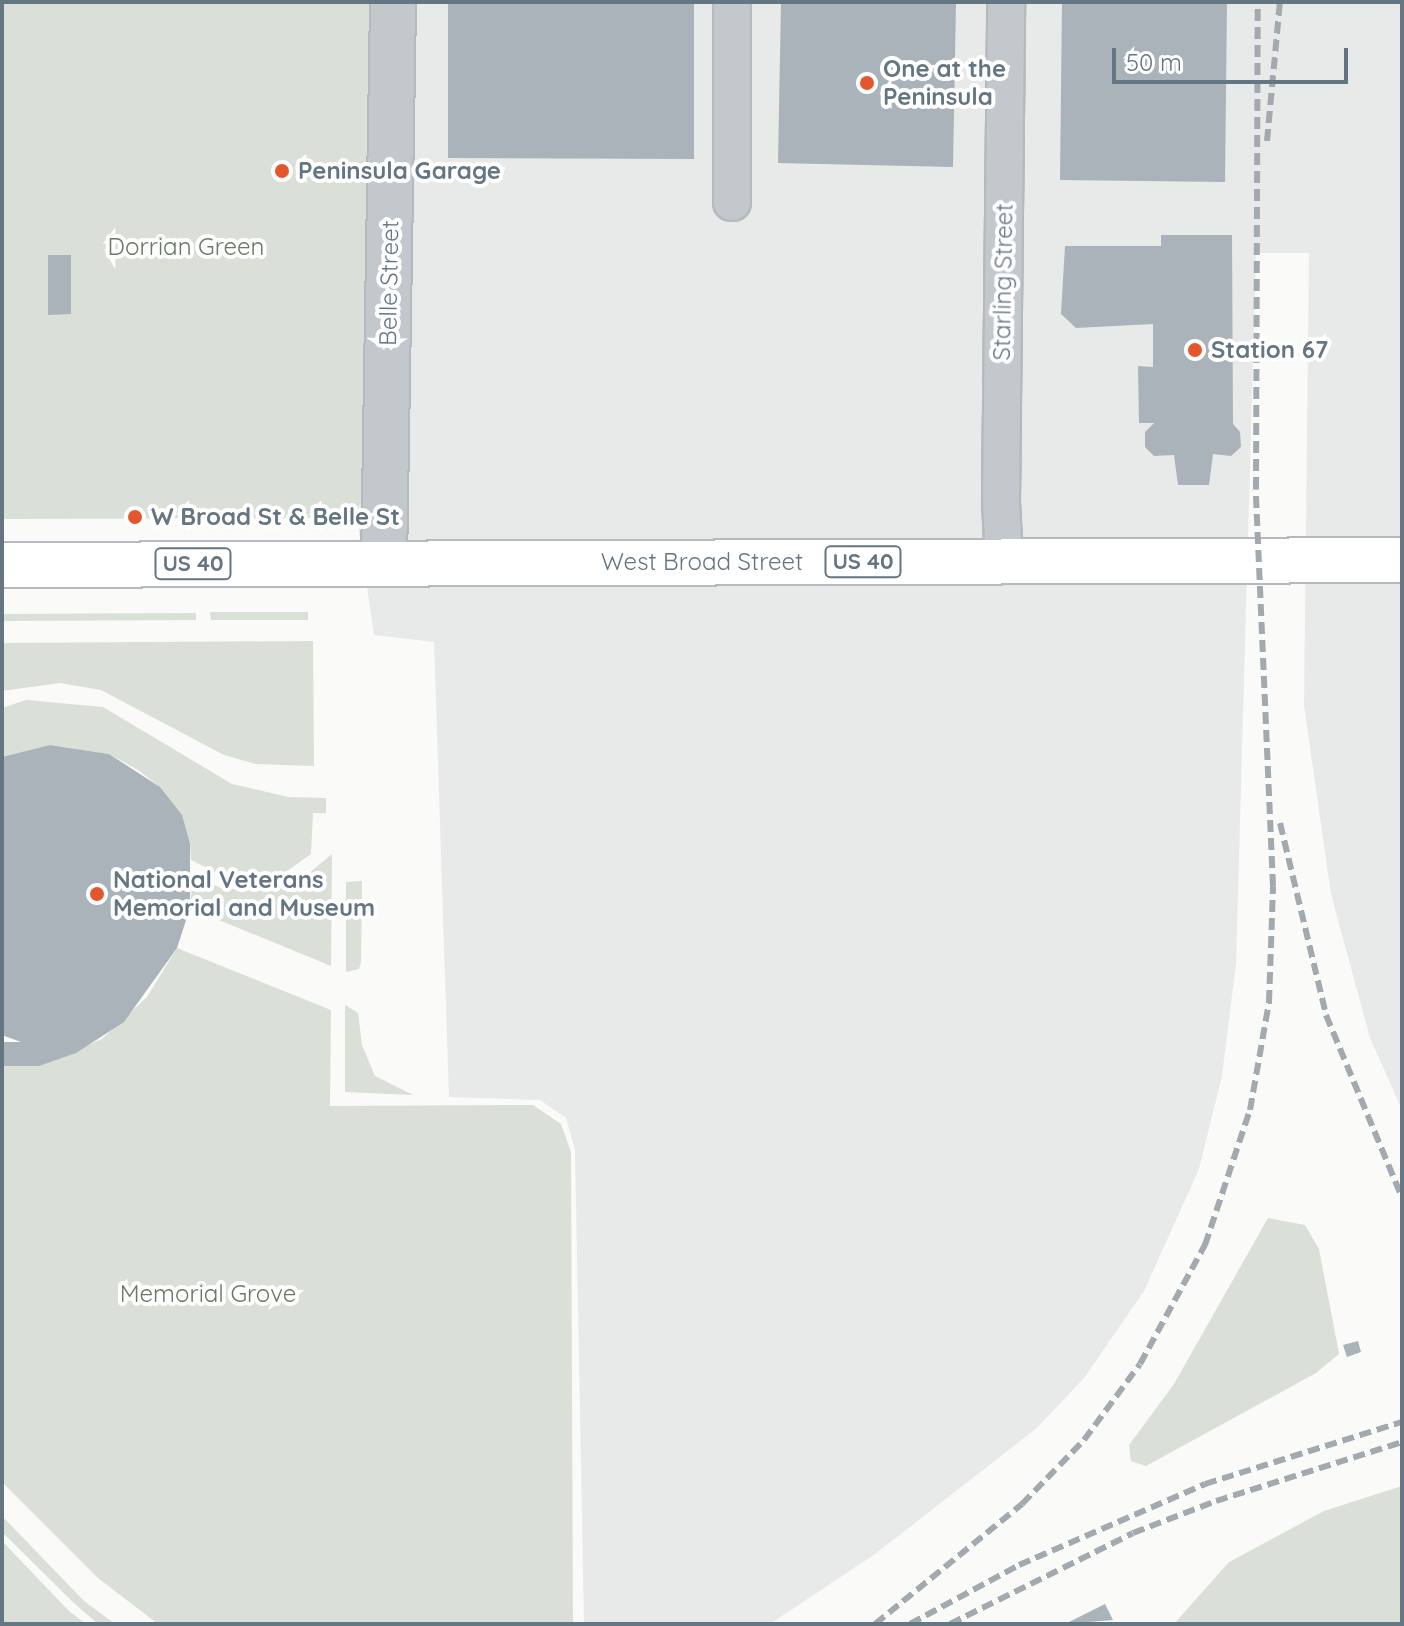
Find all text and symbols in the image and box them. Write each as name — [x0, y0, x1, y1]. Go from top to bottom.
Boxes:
scale bar — [1116, 32, 1352, 82]
text: 50 m — [1126, 47, 1182, 77]
place label: One at the Peninsula — [883, 55, 1006, 111]
marker: One at the Peninsula — [858, 74, 876, 92]
place label: Peninsula Garage — [298, 157, 501, 185]
marker: Peninsula Garage — [273, 162, 291, 180]
street label: Starling Street — [987, 203, 1019, 361]
street label: Belle Street — [374, 220, 404, 346]
park label: Dorrian Green — [108, 233, 264, 261]
place label: Station 67 — [1211, 336, 1328, 364]
marker: Station 67 — [1186, 341, 1204, 359]
place label: W Broad St & Belle St — [151, 503, 400, 531]
marker: W Broad St & Belle St — [126, 508, 144, 526]
road number: US 40 — [823, 544, 903, 580]
road number: US 40 — [153, 546, 233, 582]
street label: West Broad Street — [601, 548, 803, 576]
place label: National Veterans Memorial and Museum — [113, 866, 375, 922]
marker: National Veterans Memorial and Museum — [88, 885, 106, 903]
park label: Memorial Grove — [120, 1280, 296, 1308]

